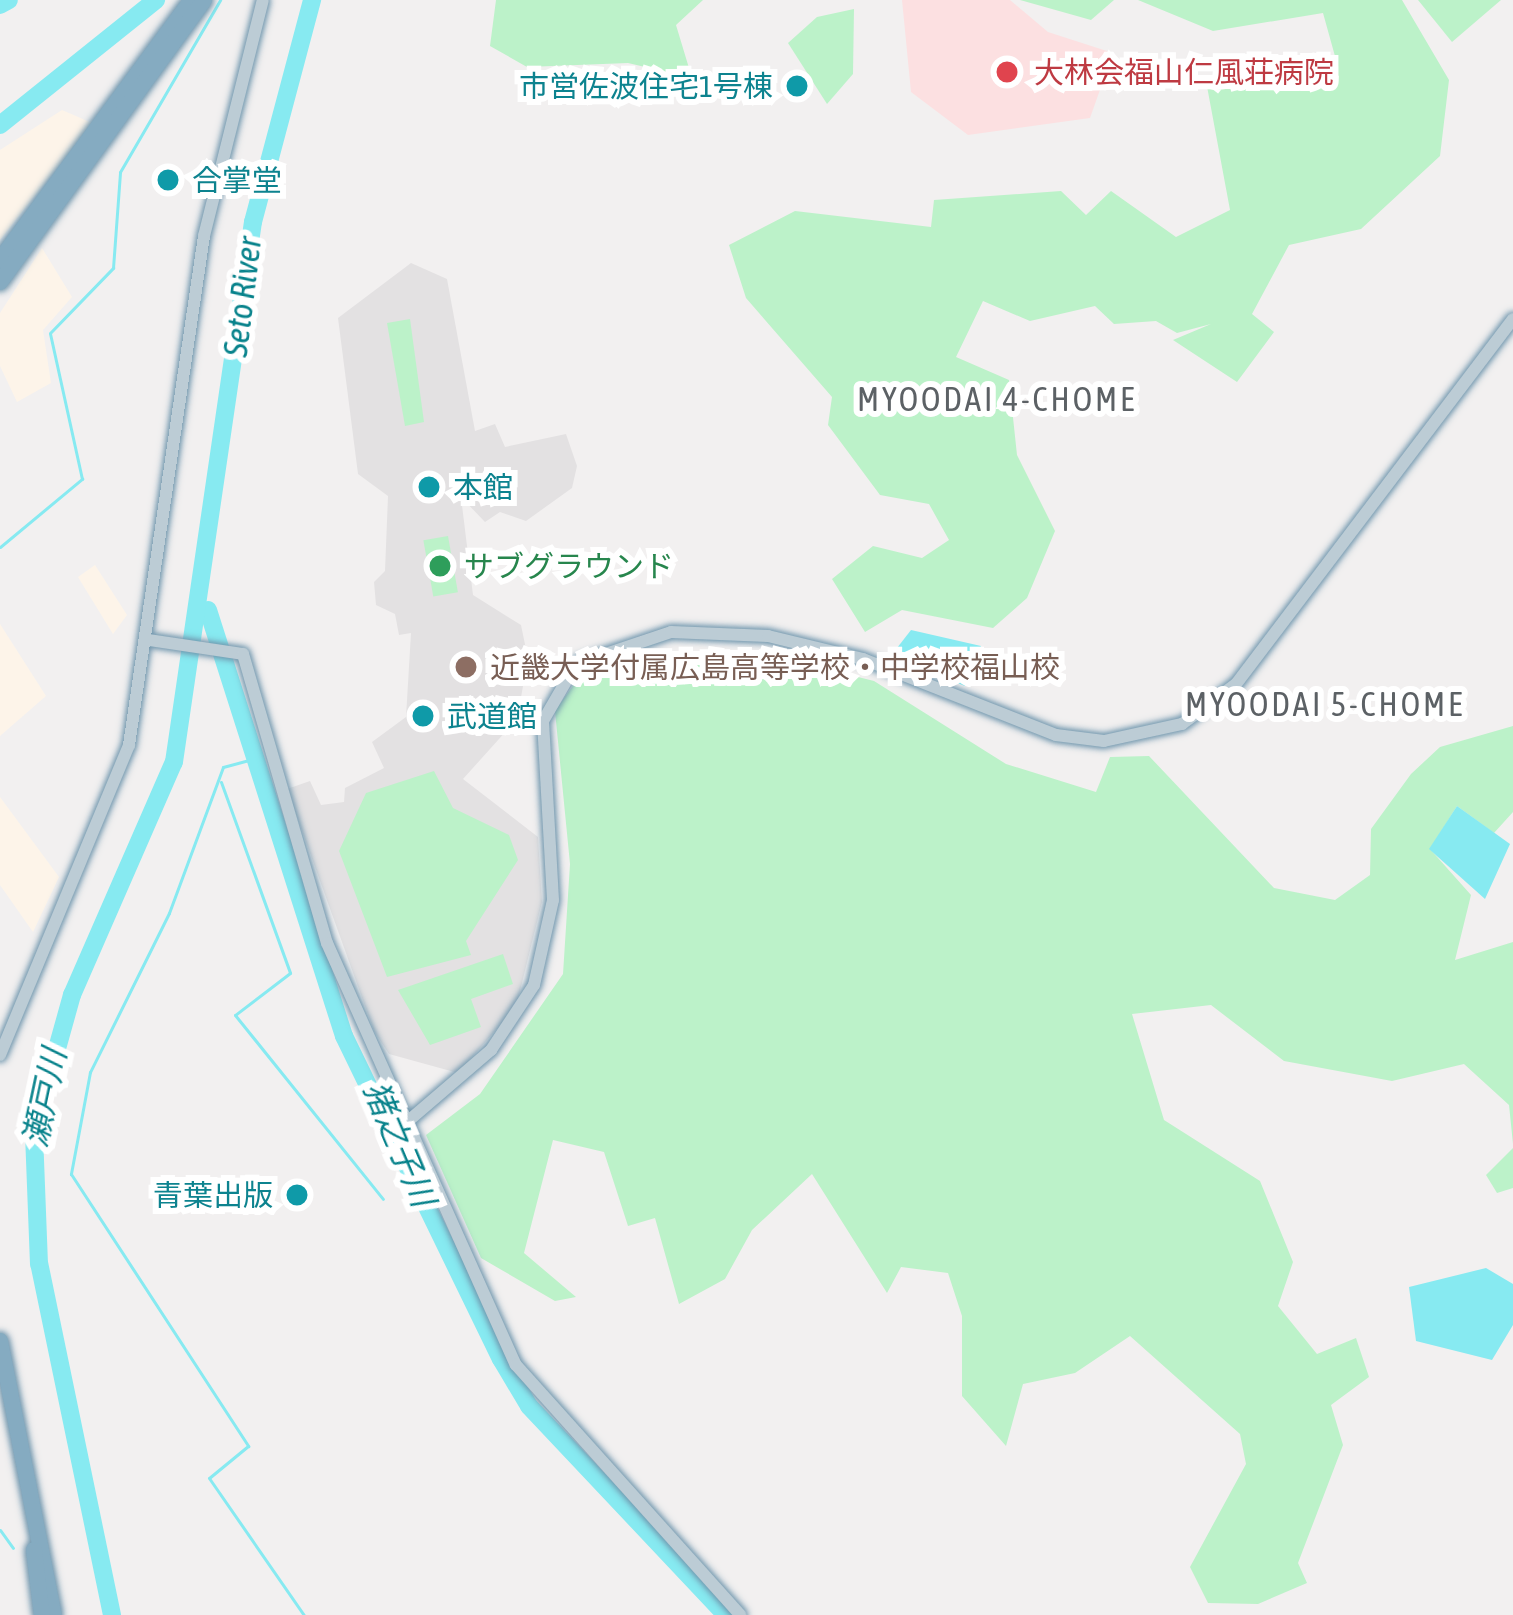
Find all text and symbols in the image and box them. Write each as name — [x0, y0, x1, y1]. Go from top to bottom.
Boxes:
place label: 大林会福山仁風荘病院 — [1034, 54, 1334, 90]
marker: 大林会福山仁風荘病院 — [991, 56, 1023, 88]
place label: 市営佐波住宅1号棟 — [519, 68, 773, 104]
marker: 市営佐波住宅1号棟 — [784, 73, 810, 99]
place label: 合掌堂 — [192, 162, 282, 198]
marker: 合掌堂 — [155, 167, 181, 193]
water label: Seto River — [216, 235, 270, 359]
district label: MYOODAI 4-CHOME — [857, 380, 1137, 420]
place label: 本館 — [453, 469, 513, 505]
marker: 本館 — [416, 474, 442, 500]
place label: サブグラウンド — [464, 548, 674, 584]
marker: サブグラウンド — [427, 553, 453, 579]
place label: 近畿大学付属広島高等学校・中学校福山校 — [490, 649, 1060, 685]
marker: 近畿大学付属広島高等学校・中学校福山校 — [453, 654, 479, 680]
district label: MYOODAI 5-CHOME — [1185, 685, 1465, 725]
place label: 武道館 — [447, 698, 537, 734]
marker: 武道館 — [410, 703, 436, 729]
water label: 瀬戸川 — [15, 1045, 75, 1151]
water label: 猪之子川 — [355, 1076, 443, 1212]
place label: 青葉出版 — [153, 1177, 273, 1213]
marker: 青葉出版 — [284, 1182, 310, 1208]

